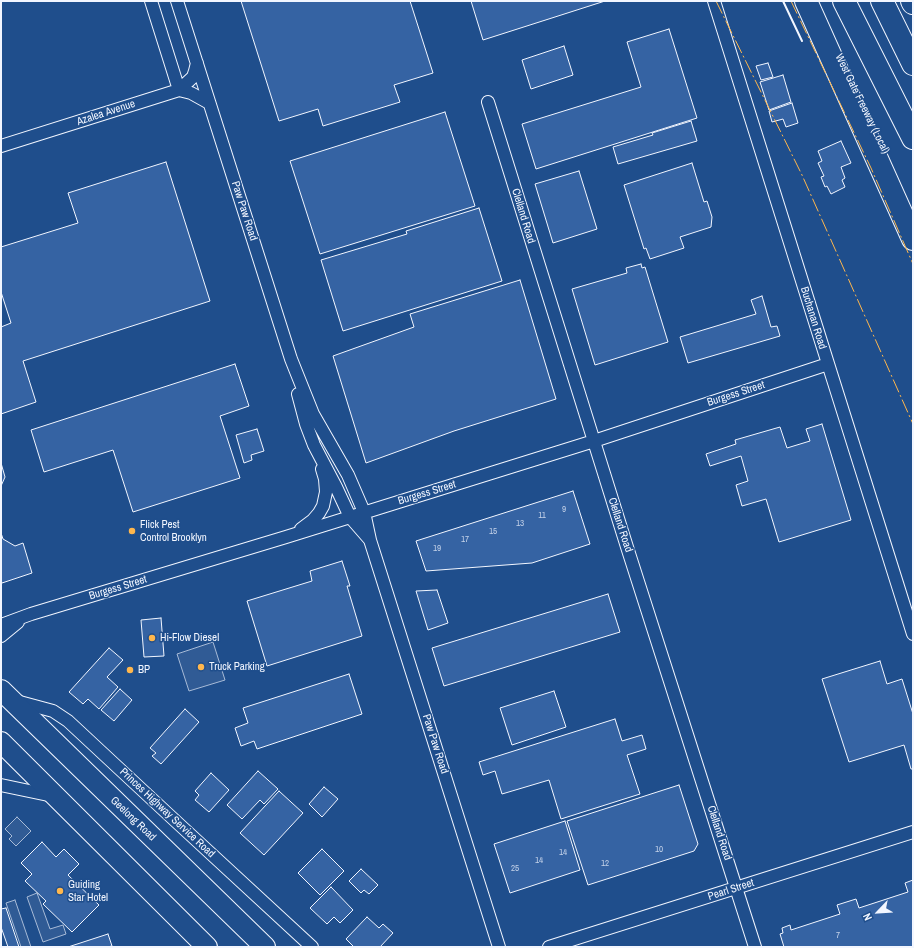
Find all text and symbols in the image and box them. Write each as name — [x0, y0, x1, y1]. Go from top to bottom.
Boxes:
street label: West Gate Freeway (Local) — [832, 52, 892, 156]
street label: Azalea Avenue — [75, 97, 137, 129]
street label: Paw Paw Road — [228, 180, 260, 242]
street label: Clelland Road — [508, 187, 538, 245]
street label: Buchanan Road — [797, 285, 829, 351]
street label: Burgess Street — [706, 379, 766, 409]
street label: Burgess Street — [397, 478, 457, 508]
street label: Clelland Road — [605, 496, 635, 554]
house number: 9 — [562, 505, 566, 515]
house number: 11 — [538, 511, 546, 521]
place label: Flick Pest Control Brooklyn — [140, 518, 207, 544]
house number: 13 — [516, 519, 524, 529]
marker: Flick Pest Control Brooklyn — [127, 526, 137, 536]
house number: 15 — [489, 527, 497, 537]
house number: 17 — [461, 535, 469, 545]
house number: 19 — [433, 544, 441, 554]
street label: Burgess Street — [88, 573, 148, 603]
place label: Hi-Flow Diesel — [160, 631, 219, 645]
marker: Hi-Flow Diesel — [147, 633, 157, 643]
place label: Truck Parking — [209, 660, 265, 674]
marker: Truck Parking — [196, 662, 206, 672]
place label: BP — [138, 663, 150, 677]
marker: BP — [125, 665, 135, 675]
street label: Paw Paw Road — [419, 713, 451, 775]
street label: Princes Highway Service Road — [117, 765, 217, 861]
street label: Geelong Road — [107, 794, 159, 844]
street label: Clelland Road — [704, 804, 734, 862]
house number: 10 — [655, 845, 663, 855]
house number: 14 — [559, 848, 567, 858]
house number: 14 — [535, 856, 543, 866]
house number: 12 — [601, 859, 609, 869]
house number: 25 — [511, 864, 519, 874]
street label: Pearl Street — [706, 876, 756, 904]
place label: Guiding Star Hotel — [68, 878, 108, 904]
marker: Guiding Star Hotel — [55, 886, 65, 896]
north arrow — [858, 892, 898, 932]
text: N — [859, 911, 875, 923]
house number: 7 — [836, 931, 840, 941]

